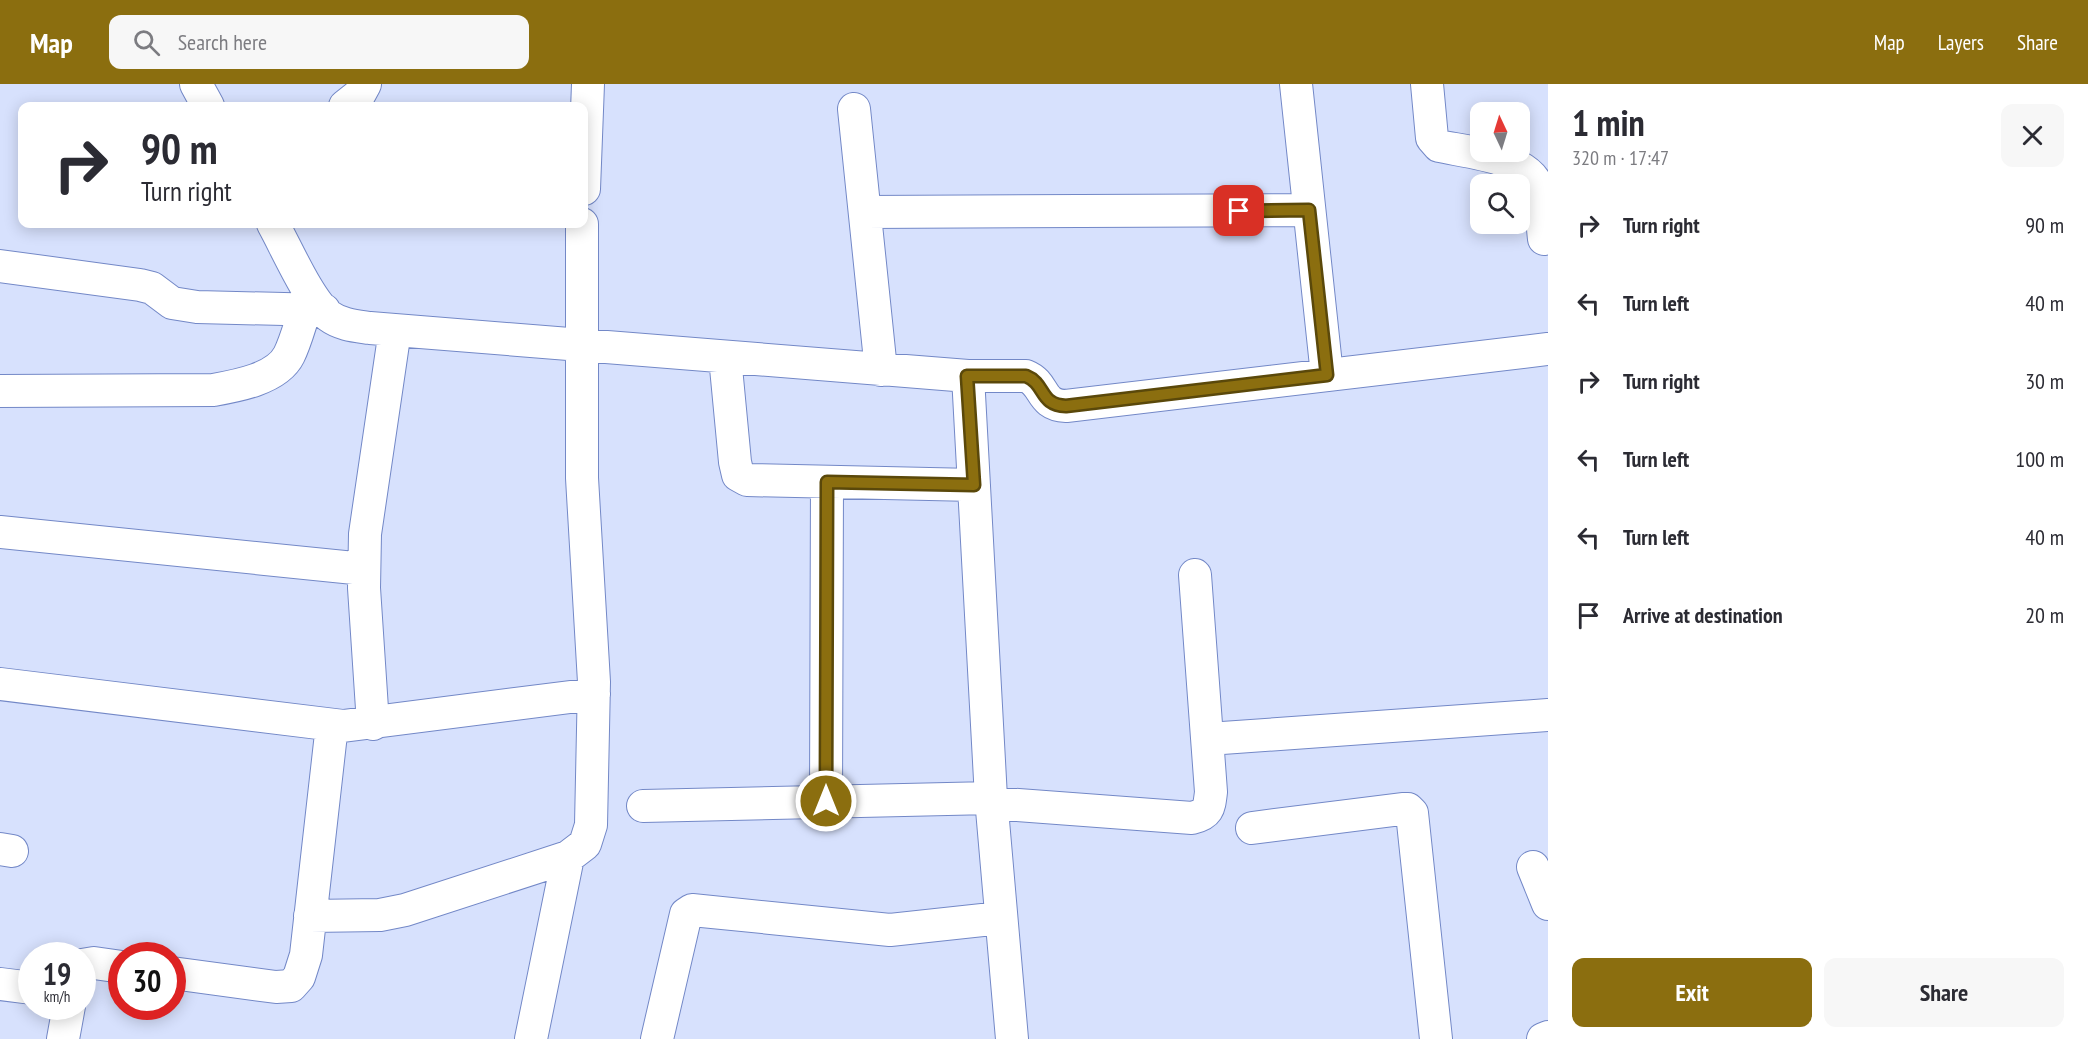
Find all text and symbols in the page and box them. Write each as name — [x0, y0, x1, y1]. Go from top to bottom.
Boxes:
search box — [109, 15, 529, 69]
text: Map — [30, 24, 73, 61]
icon: search — [130, 26, 163, 59]
text: Search here — [178, 28, 267, 56]
text: Map — [1874, 29, 1905, 56]
text: Layers — [1938, 29, 1984, 56]
text: Share — [2017, 29, 2058, 56]
text: 1 min — [1572, 99, 1645, 146]
north arrow — [1470, 102, 1530, 162]
map controls — [1470, 102, 1530, 234]
button: close — [2001, 104, 2064, 167]
text: 90 m — [141, 121, 218, 176]
icon: right — [42, 126, 120, 204]
text: 320 m · 17:47 — [1572, 145, 1669, 171]
text: Turn right — [141, 174, 232, 208]
button: search — [1470, 174, 1530, 234]
pin — [1213, 185, 1264, 236]
icon: arrive — [1222, 194, 1255, 227]
icon: right — [1572, 209, 1605, 242]
text: Turn right — [1623, 211, 1700, 239]
text: 90 m — [2025, 211, 2064, 239]
icon: left — [1572, 287, 1605, 320]
text: Turn left — [1623, 289, 1689, 317]
text: 40 m — [2025, 289, 2064, 317]
icon: right — [1572, 365, 1605, 398]
text: Turn right — [1623, 367, 1700, 395]
text: 30 m — [2025, 367, 2064, 395]
icon: left — [1572, 443, 1605, 476]
text: Turn left — [1623, 445, 1689, 473]
text: 100 m — [2015, 445, 2064, 473]
icon: left — [1572, 521, 1605, 554]
text: Turn left — [1623, 523, 1689, 551]
text: 40 m — [2025, 523, 2064, 551]
icon: arrive — [1572, 599, 1605, 632]
text: Arrive at destination — [1623, 601, 1783, 629]
text: 20 m — [2025, 601, 2064, 629]
position arrow — [794, 769, 858, 833]
speed limit sign: 30 — [108, 942, 186, 1020]
text: 19 — [43, 954, 71, 993]
button: Exit — [1572, 958, 1812, 1027]
button: Share — [1824, 958, 2064, 1027]
text: km/h — [44, 987, 70, 1006]

